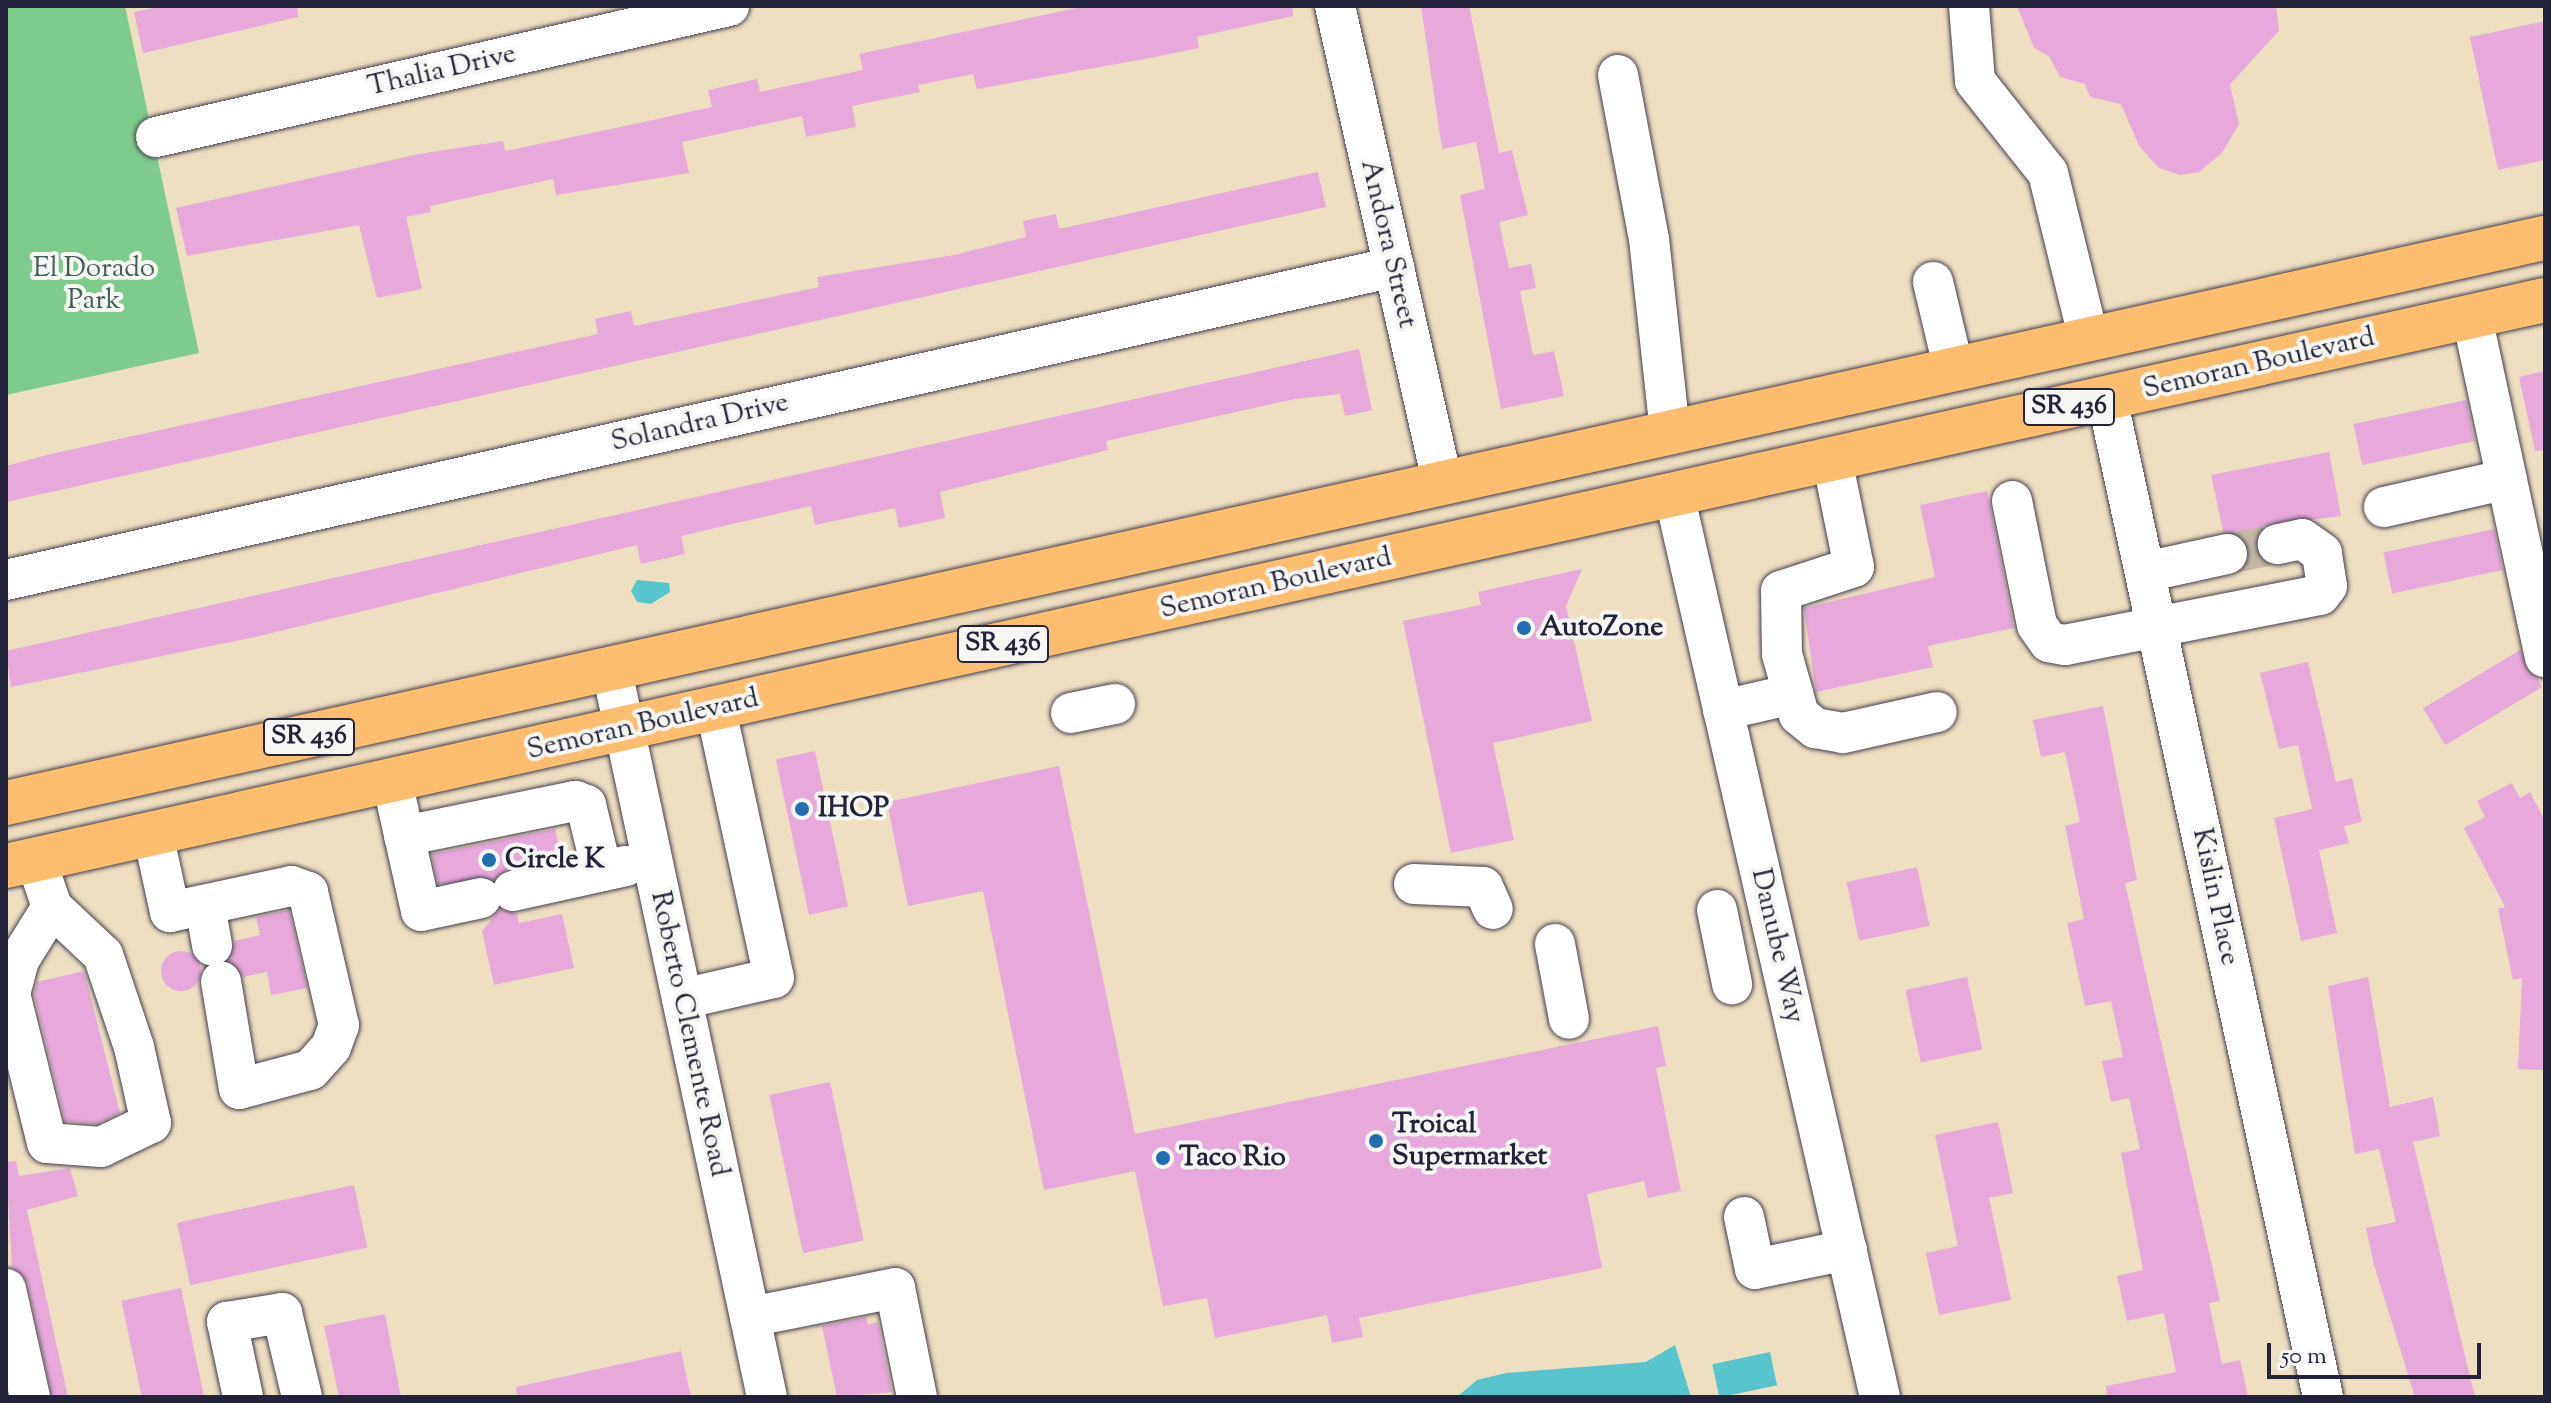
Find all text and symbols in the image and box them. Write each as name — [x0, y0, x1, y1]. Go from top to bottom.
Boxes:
street label: Thalia Drive — [365, 38, 519, 104]
street label: Andora Street — [1352, 157, 1424, 331]
park label: El Dorado Park — [33, 252, 155, 318]
street label: Semoran Boulevard — [2140, 321, 2378, 407]
road number: SR 436 — [2023, 385, 2115, 429]
street label: Solandra Drive — [608, 386, 792, 460]
street label: Semoran Boulevard — [1157, 541, 1395, 627]
place label: AutoZone — [1540, 611, 1663, 645]
marker: AutoZone — [1515, 619, 1533, 637]
road number: SR 436 — [957, 622, 1049, 666]
street label: Semoran Boulevard — [524, 682, 762, 768]
road number: SR 436 — [263, 715, 355, 759]
place label: IHOP — [818, 792, 889, 826]
marker: IHOP — [793, 800, 811, 818]
street label: Kislin Place — [2184, 825, 2246, 969]
place label: Circle K — [505, 843, 605, 877]
marker: Circle K — [480, 851, 498, 869]
street label: Danube Way — [1743, 866, 1811, 1026]
street label: Roberto Clemente Road — [642, 888, 736, 1180]
place label: Troical Supermarket — [1392, 1108, 1547, 1174]
marker: Troical Supermarket — [1367, 1132, 1385, 1150]
place label: Taco Rio — [1179, 1141, 1286, 1175]
marker: Taco Rio — [1154, 1149, 1172, 1167]
scale bar — [2271, 1327, 2485, 1377]
text: 50 m — [2281, 1340, 2327, 1374]

